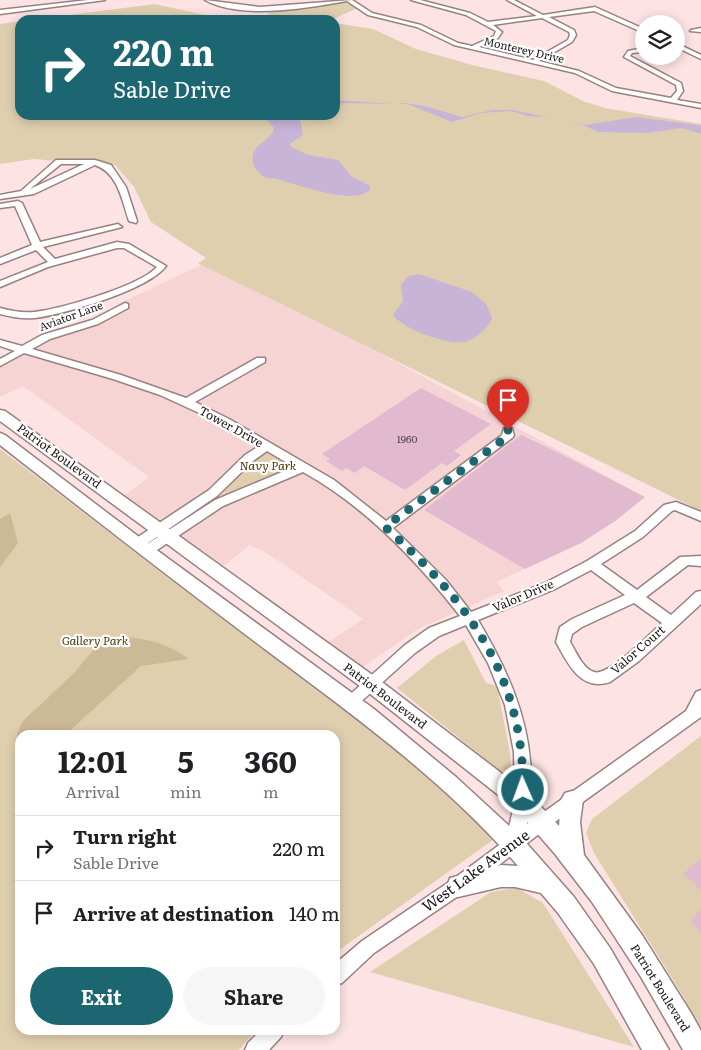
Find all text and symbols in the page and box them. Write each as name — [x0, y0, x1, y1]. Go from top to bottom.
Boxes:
map controls — [635, 15, 685, 65]
button: layers — [635, 15, 685, 65]
text: 220 m — [113, 25, 214, 77]
street label: Monterey Drive — [482, 32, 566, 66]
icon: right — [30, 35, 95, 100]
text: Sable Drive — [113, 72, 231, 105]
street label: Aviator Lane — [37, 296, 105, 334]
pin — [487, 379, 529, 430]
icon: arrive — [494, 386, 522, 414]
street label: Tower Drive — [196, 401, 267, 451]
street label: Patriot Boulevard — [14, 418, 106, 492]
house number: 1960 — [397, 431, 417, 446]
park label: Navy Park — [240, 456, 297, 474]
street label: Valor Drive — [489, 574, 556, 616]
street label: Valor Court — [606, 620, 669, 678]
park label: Gallery Park — [62, 631, 129, 649]
street label: Patriot Boulevard — [340, 658, 432, 733]
text: 12:01 — [58, 738, 127, 782]
text: 5 — [178, 738, 194, 782]
text: 360 — [244, 738, 297, 782]
position arrow — [496, 763, 548, 815]
text: Arrival — [65, 779, 120, 803]
text: min — [170, 779, 201, 803]
text: m — [263, 779, 278, 803]
text: Turn right — [73, 822, 177, 850]
street label: West Lake Avenue — [416, 823, 534, 917]
icon: right — [30, 834, 58, 862]
text: 220 m — [273, 834, 325, 862]
text: Sable Drive — [73, 850, 159, 874]
icon: arrive — [30, 899, 58, 927]
text: Arrive at destination — [73, 899, 274, 927]
text: 140 m — [289, 899, 340, 927]
street label: Patriot Boulevard — [627, 940, 695, 1035]
button: Exit — [30, 967, 173, 1025]
button: Share — [183, 967, 325, 1025]

